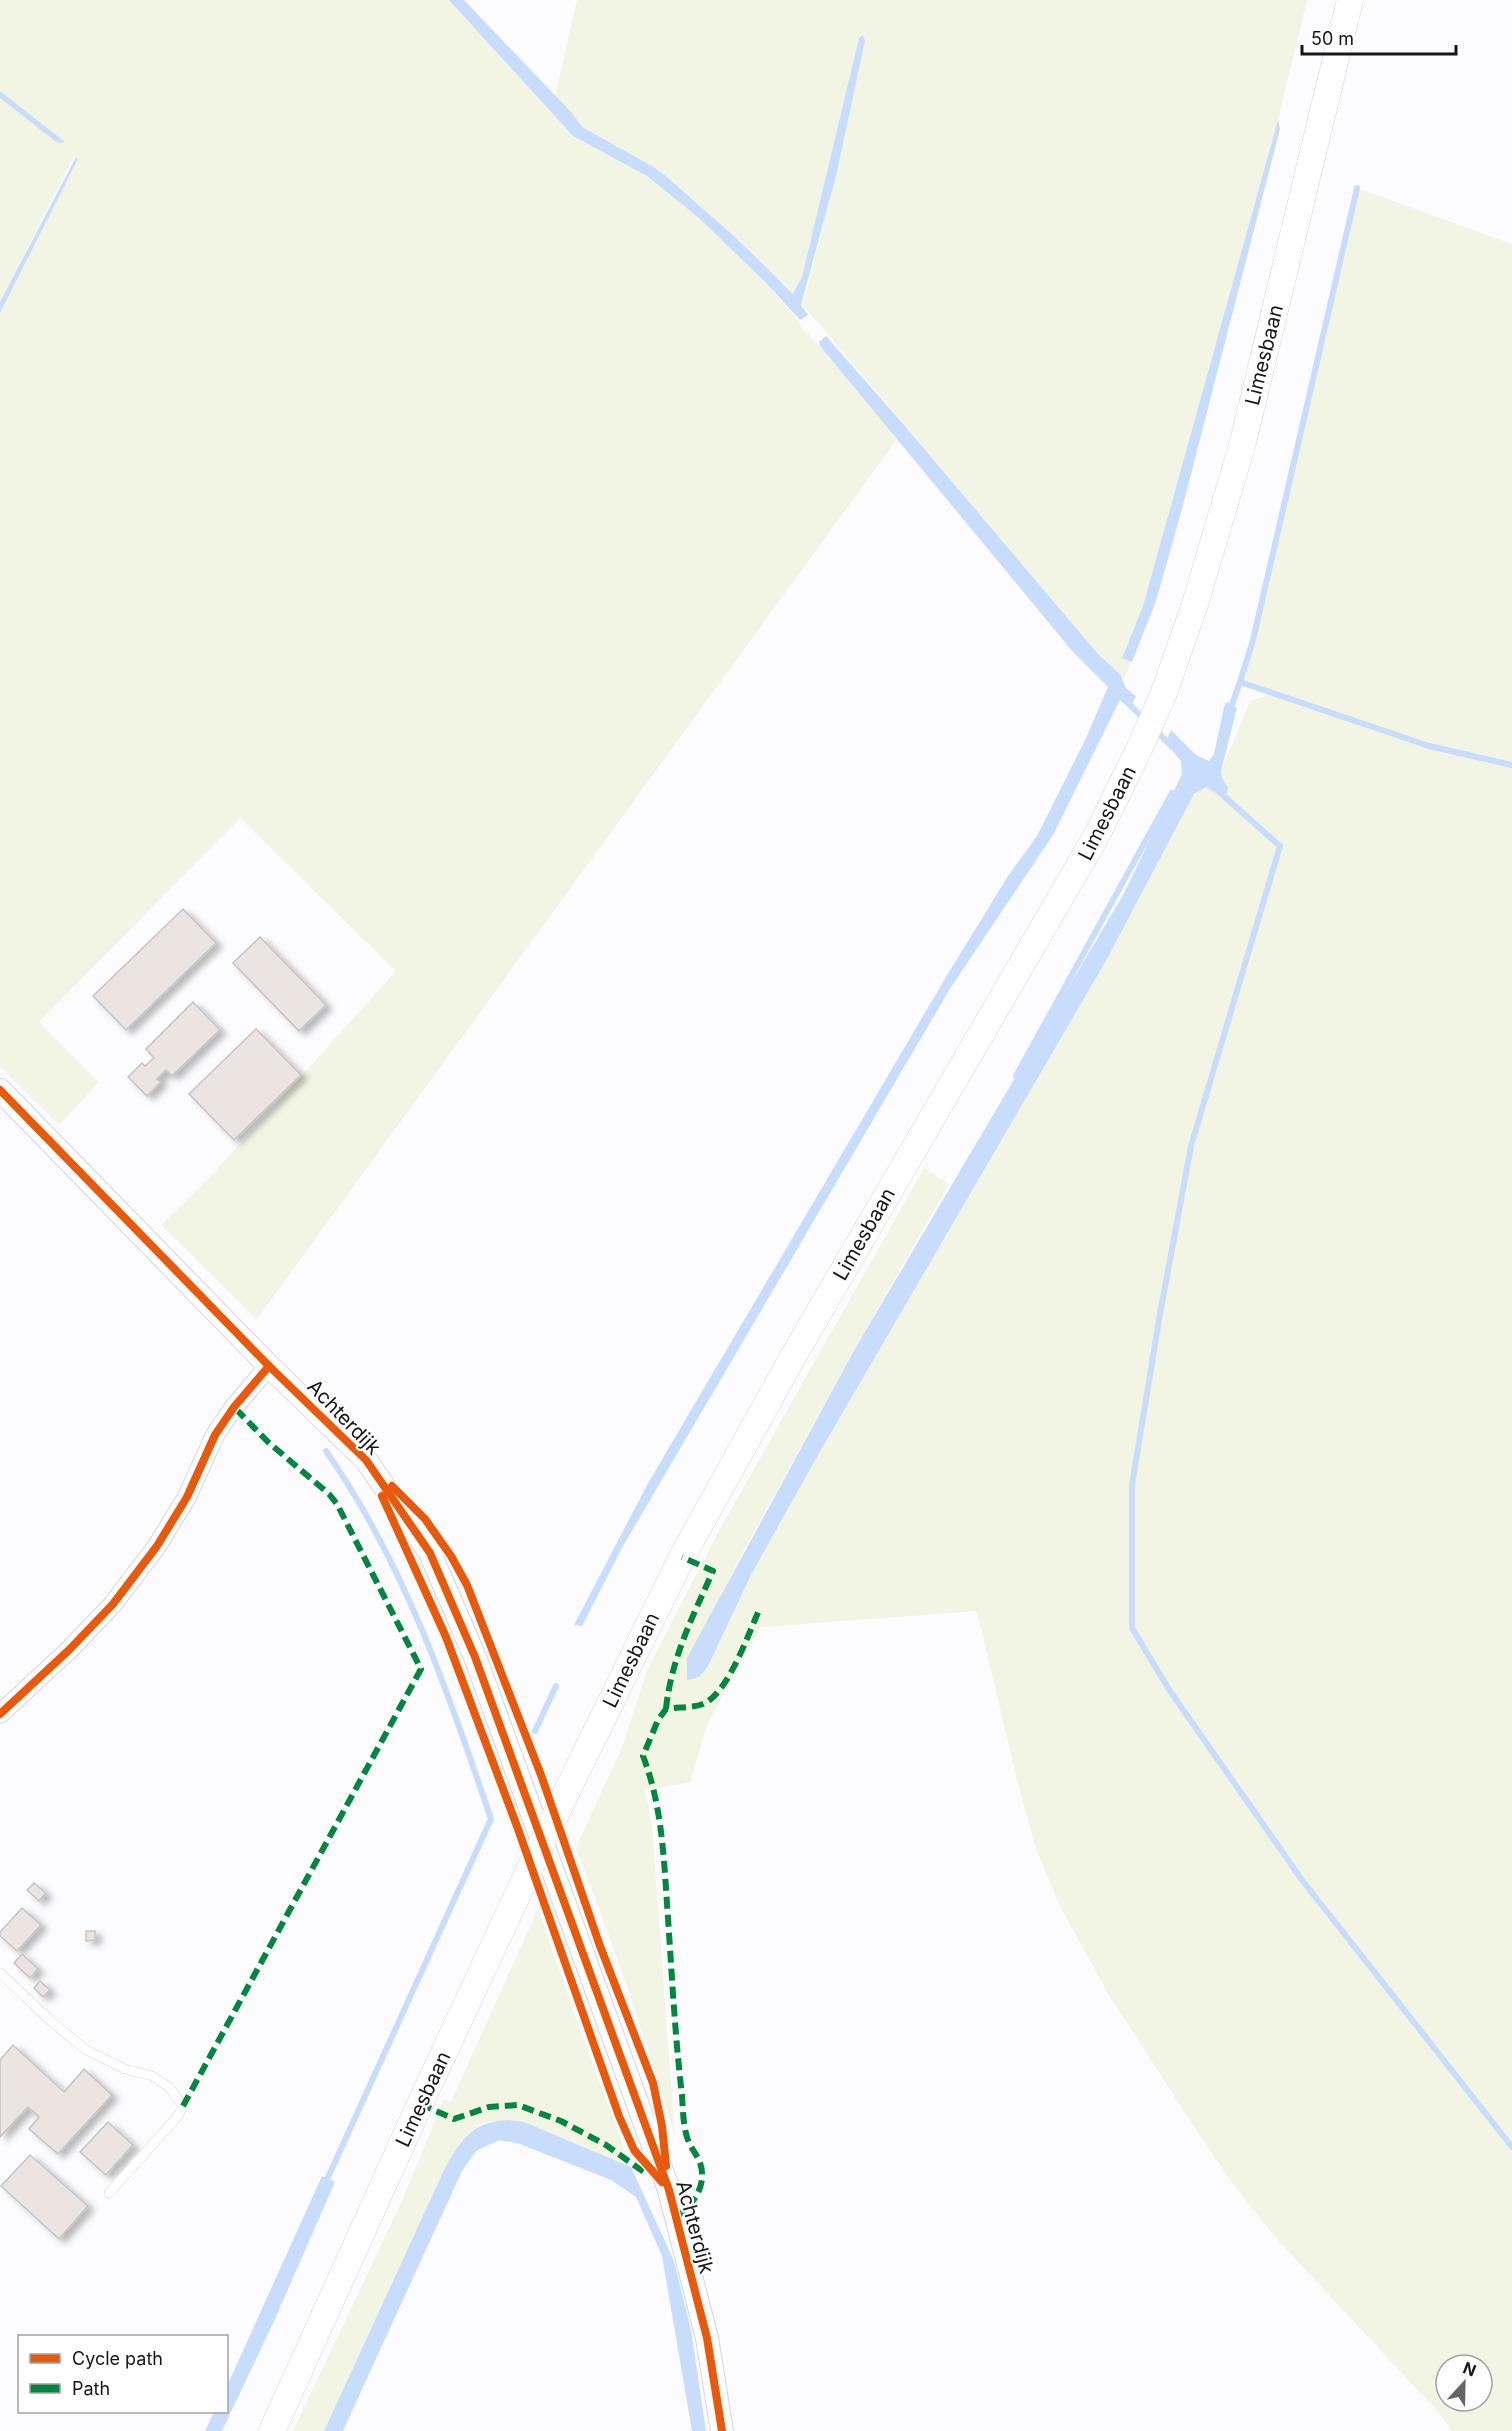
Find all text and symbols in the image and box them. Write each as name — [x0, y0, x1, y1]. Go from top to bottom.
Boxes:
scale bar — [1302, 18, 1456, 56]
text: 50 m — [1311, 28, 1354, 49]
street label: Limesbaan — [1240, 302, 1288, 408]
street label: Limesbaan — [1073, 762, 1141, 864]
street label: Limesbaan — [828, 1184, 900, 1284]
street label: Achterdijk — [302, 1374, 386, 1460]
street label: Limesbaan — [598, 1609, 664, 1711]
street label: Limesbaan — [390, 2047, 456, 2151]
street label: Achterdijk — [671, 2178, 719, 2276]
legend — [18, 2335, 228, 2413]
text: Cycle path — [72, 2348, 163, 2369]
north arrow — [1434, 2353, 1494, 2413]
text: N — [1460, 2358, 1479, 2381]
text: Path — [72, 2378, 110, 2399]

